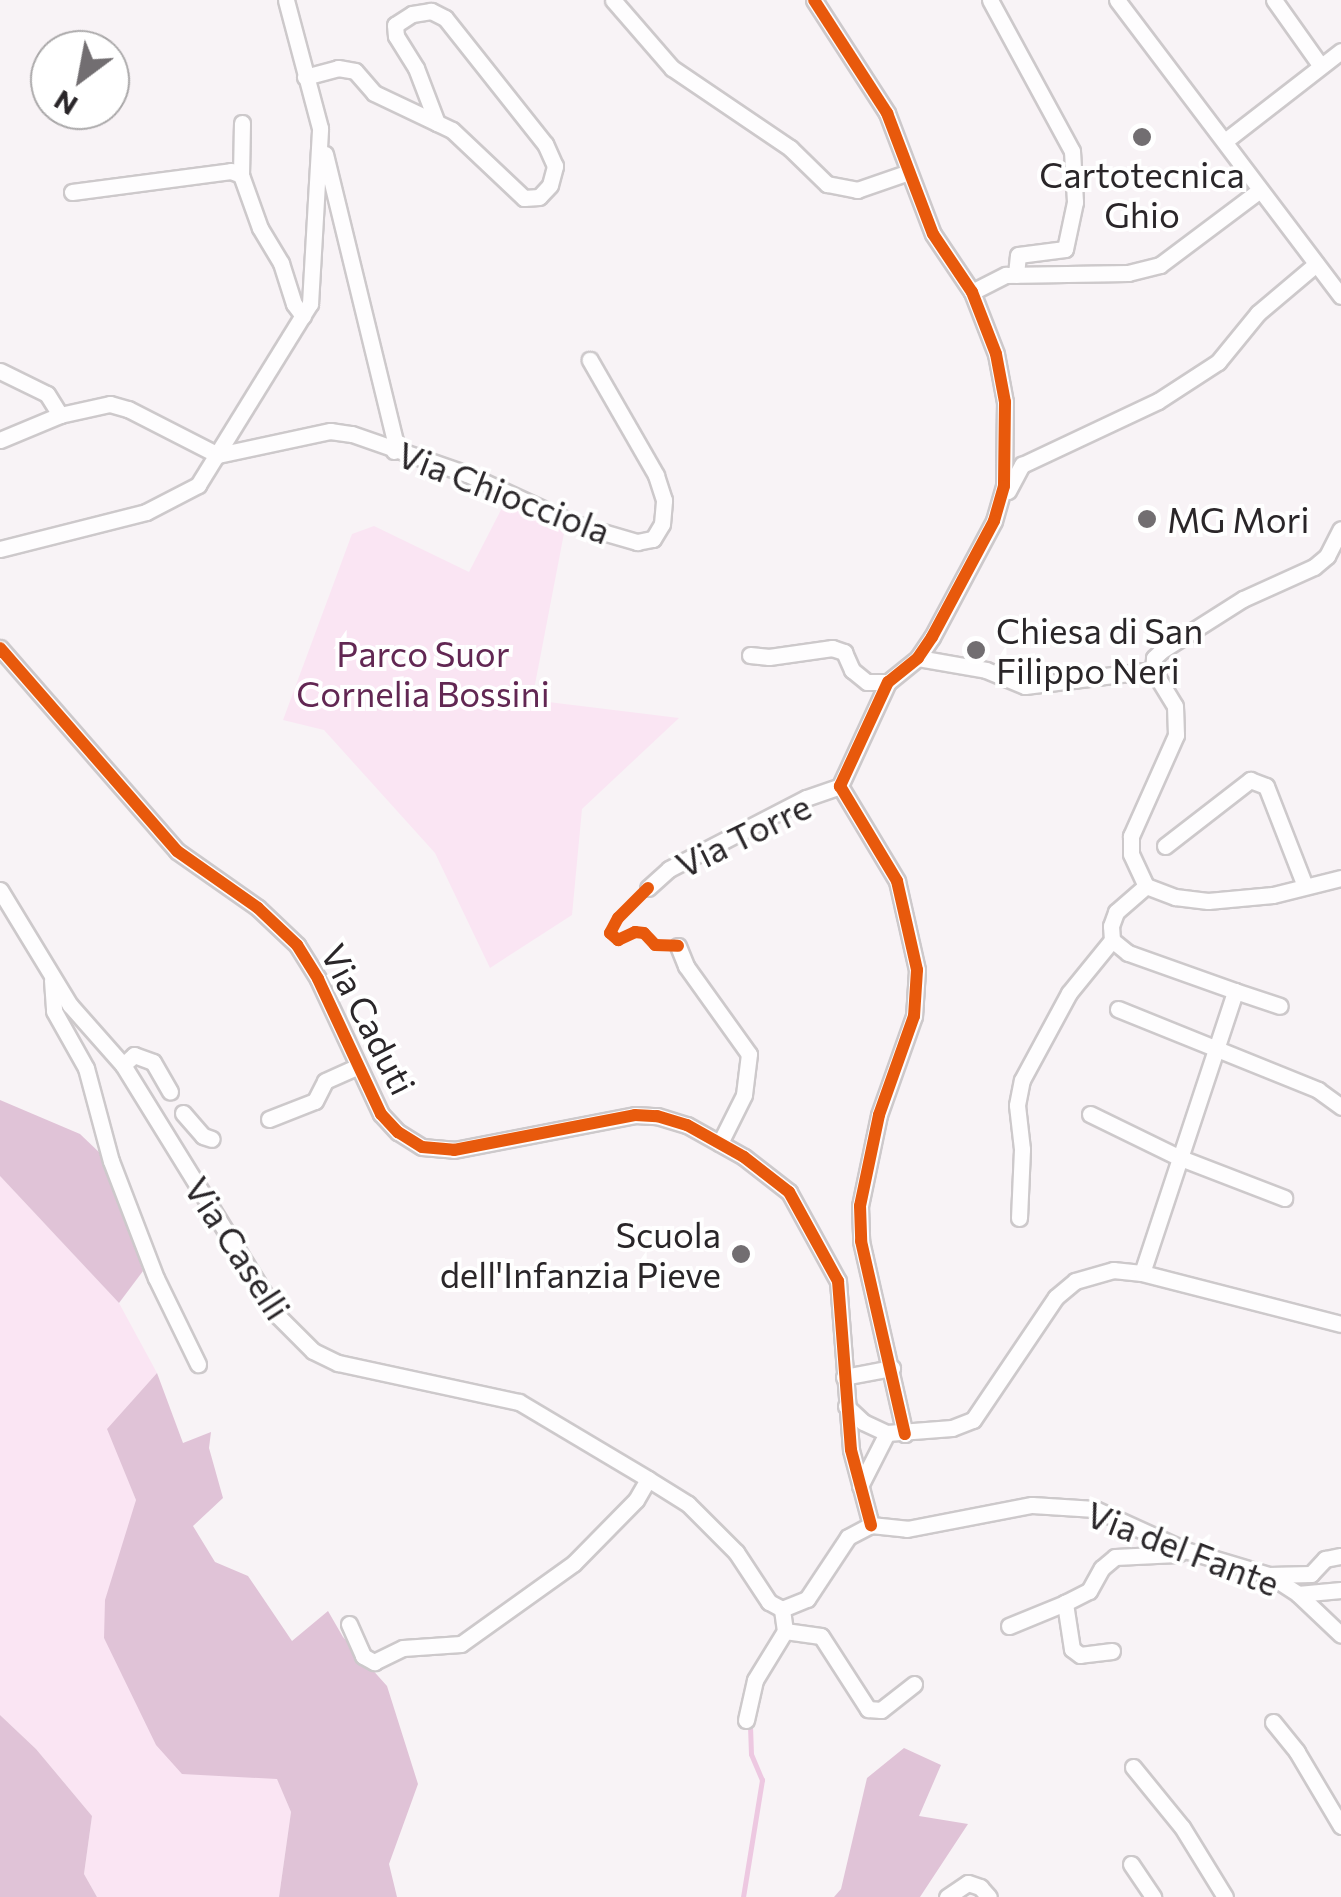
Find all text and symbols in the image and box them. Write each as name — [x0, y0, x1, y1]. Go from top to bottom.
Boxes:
north arrow — [30, 30, 130, 130]
text: N — [47, 84, 83, 124]
marker: Cartotecnica Ghio — [1131, 126, 1153, 148]
place label: Cartotecnica Ghio — [1039, 153, 1245, 235]
street label: Via Chiocciola — [392, 432, 616, 552]
place label: MG Mori — [1167, 498, 1310, 540]
marker: MG Mori — [1136, 508, 1158, 530]
place label: Chiesa di San Filippo Neri — [996, 609, 1203, 691]
park label: Parco Suor Cornelia Bossini — [296, 632, 550, 714]
marker: Chiesa di San Filippo Neri — [965, 639, 987, 661]
street label: Via Torre — [669, 784, 817, 886]
street label: Via Caduti — [313, 937, 425, 1101]
street label: Via Caselli — [176, 1169, 300, 1327]
place label: Scuola dell'Infanzia Pieve — [440, 1213, 721, 1295]
marker: Scuola dell'Infanzia Pieve — [730, 1243, 752, 1265]
street label: Via del Fante — [1081, 1492, 1285, 1604]

